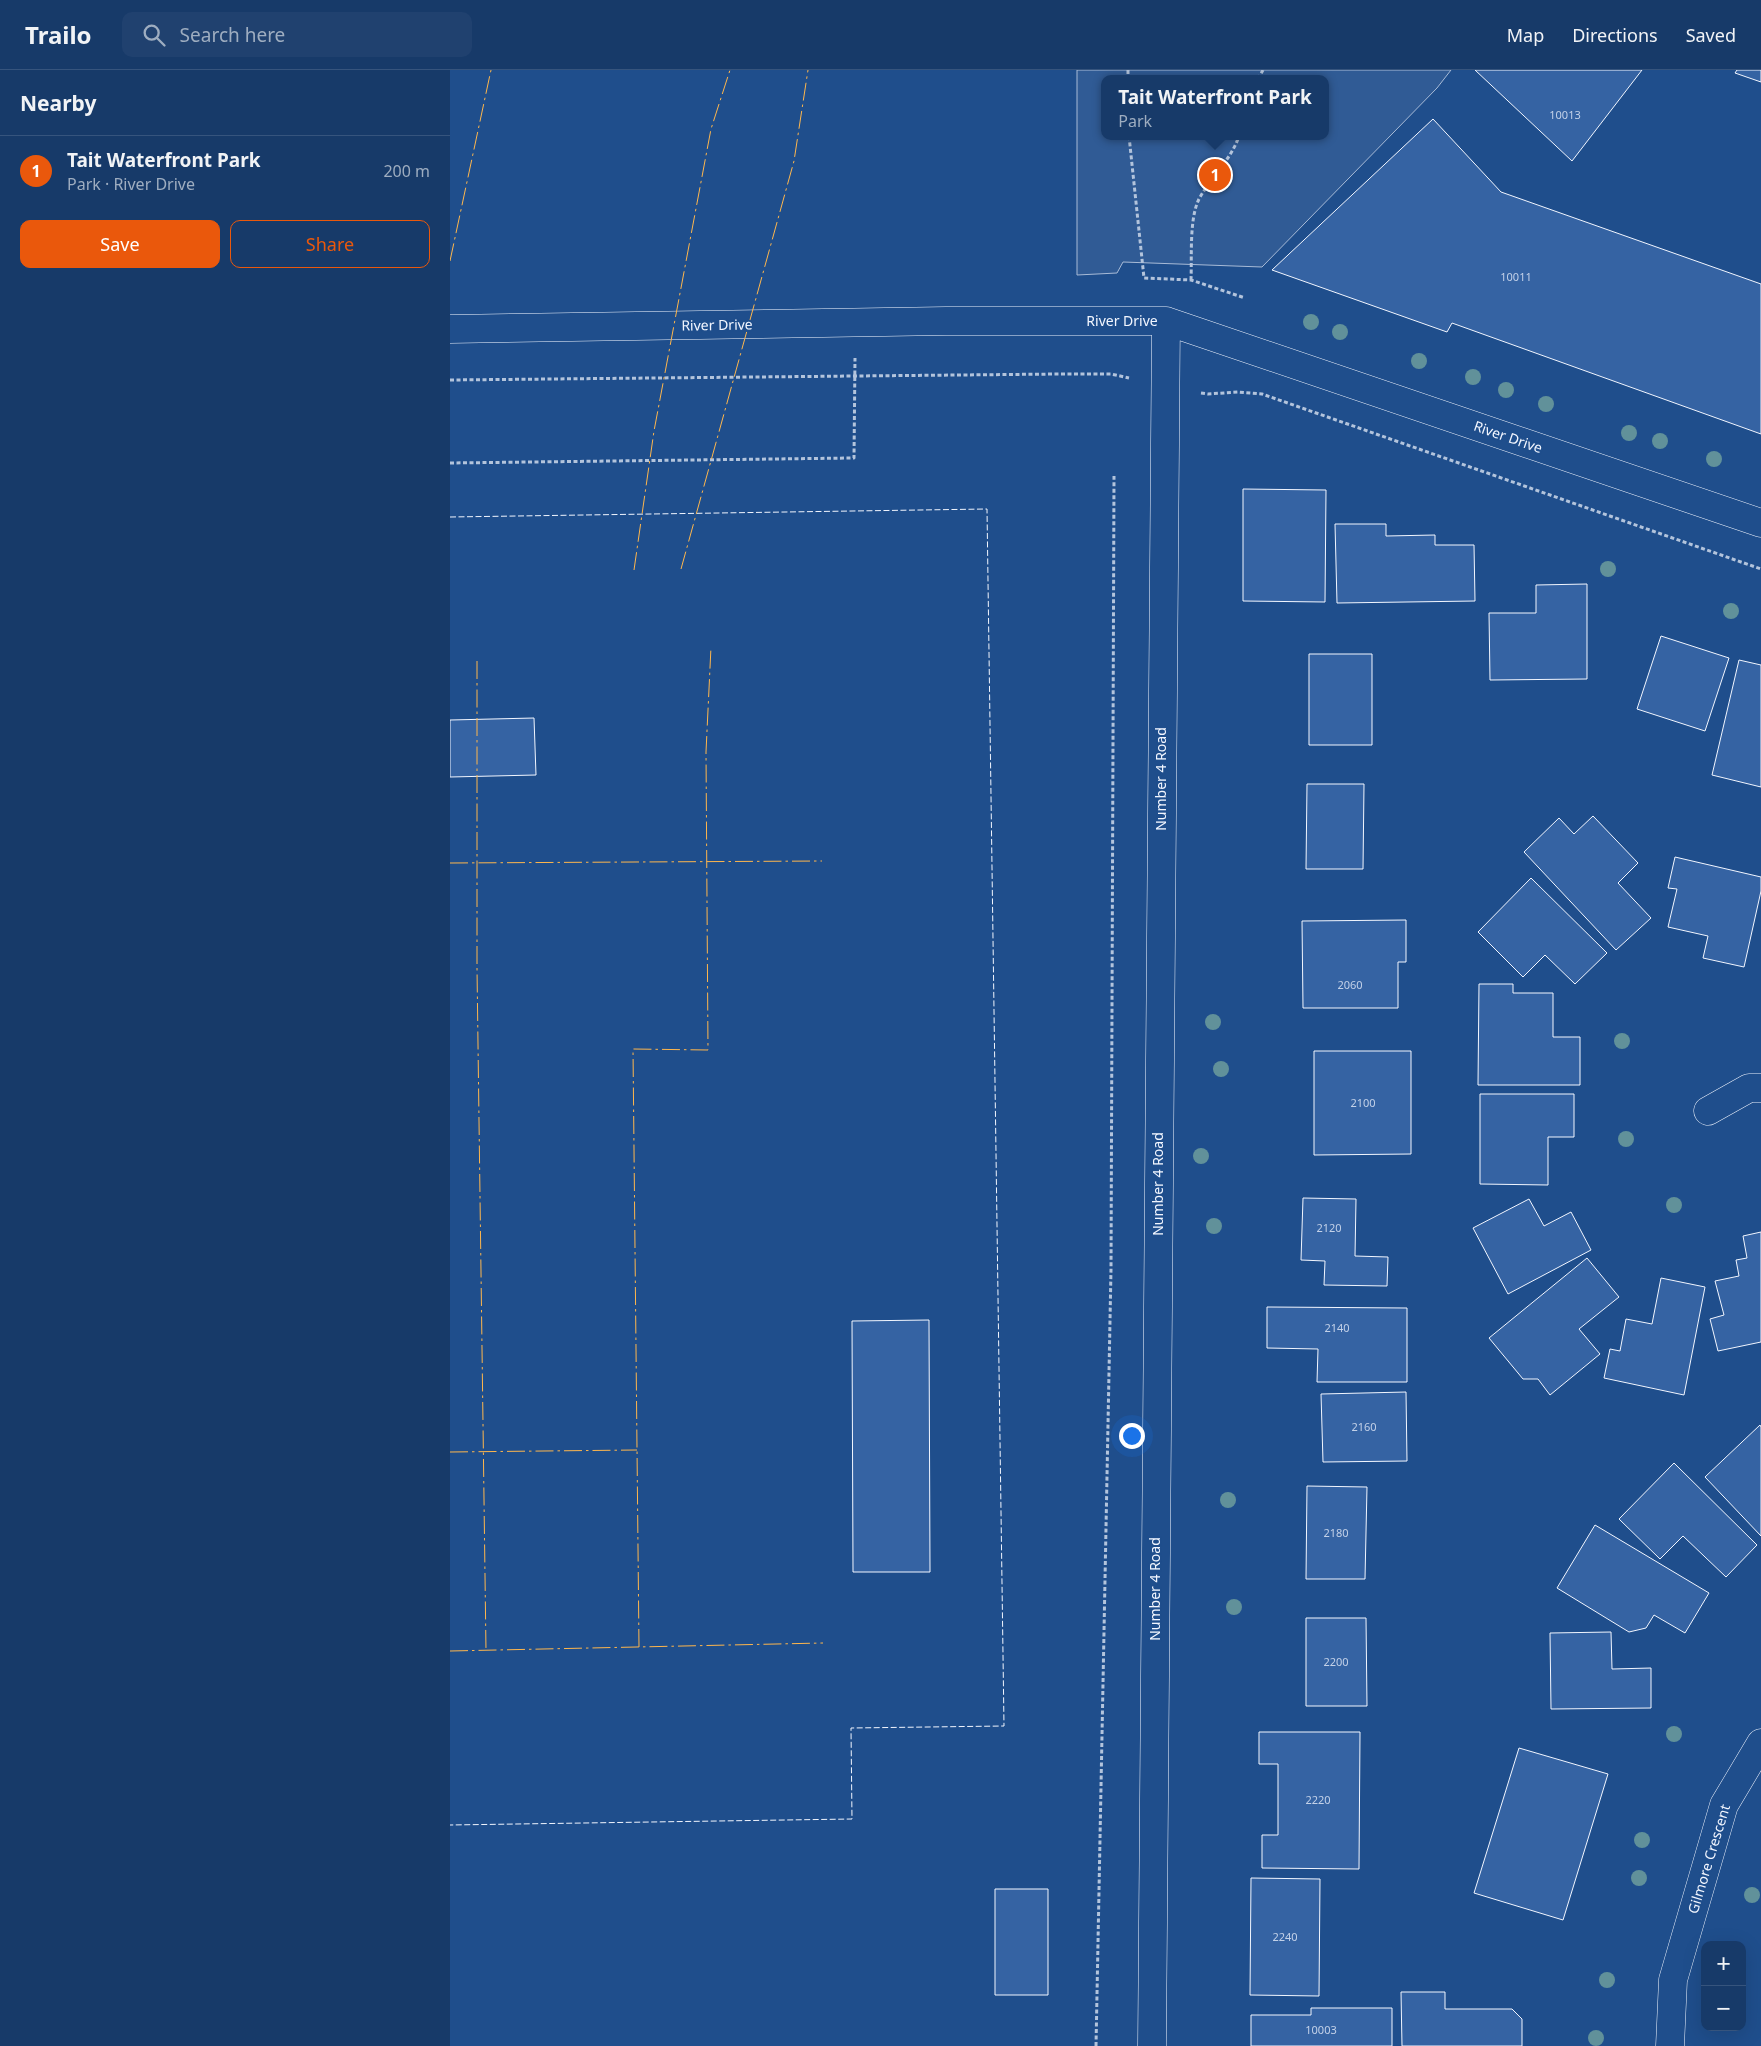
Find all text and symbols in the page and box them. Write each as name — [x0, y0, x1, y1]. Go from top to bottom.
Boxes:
search box — [122, 12, 472, 57]
text: Trailo — [25, 18, 92, 51]
icon: search — [140, 21, 168, 49]
text: Search here — [180, 22, 285, 48]
text: Map — [1507, 23, 1544, 47]
text: Directions — [1572, 23, 1658, 47]
text: Saved — [1686, 23, 1736, 47]
popup — [1101, 75, 1329, 140]
text: Tait Waterfront Park — [1118, 84, 1312, 110]
text: Nearby — [20, 89, 96, 117]
house number: 10013 — [1549, 107, 1581, 122]
text: Park — [1118, 110, 1152, 132]
text: Tait Waterfront Park — [67, 147, 260, 173]
pin: 1 — [1199, 156, 1231, 194]
text: 1 — [31, 160, 41, 182]
text: 200 m — [383, 160, 430, 182]
text: Park · River Drive — [67, 173, 195, 195]
button: Save — [20, 220, 220, 268]
button: Share — [230, 220, 430, 268]
house number: 10011 — [1500, 269, 1532, 284]
street label: River Drive — [1086, 311, 1158, 330]
street label: River Drive — [681, 314, 753, 335]
street label: River Drive — [1471, 416, 1545, 457]
street label: Number 4 Road — [1151, 727, 1170, 831]
house number: 2060 — [1337, 977, 1363, 992]
house number: 2100 — [1350, 1095, 1376, 1110]
street label: Number 4 Road — [1148, 1132, 1167, 1236]
house number: 2120 — [1316, 1220, 1342, 1235]
house number: 2140 — [1324, 1320, 1350, 1335]
house number: 2160 — [1351, 1419, 1377, 1434]
your location — [1119, 1423, 1145, 1449]
house number: 2180 — [1323, 1525, 1349, 1540]
street label: Number 4 Road — [1145, 1537, 1164, 1641]
house number: 2200 — [1323, 1654, 1349, 1669]
house number: 2220 — [1305, 1792, 1331, 1807]
street label: Gilmore Crescent — [1683, 1802, 1734, 1916]
house number: 2240 — [1272, 1929, 1298, 1944]
map controls — [1701, 1941, 1746, 2031]
button: + — [1701, 1941, 1746, 1986]
button: − — [1701, 1986, 1746, 2031]
house number: 10003 — [1305, 2022, 1337, 2037]

